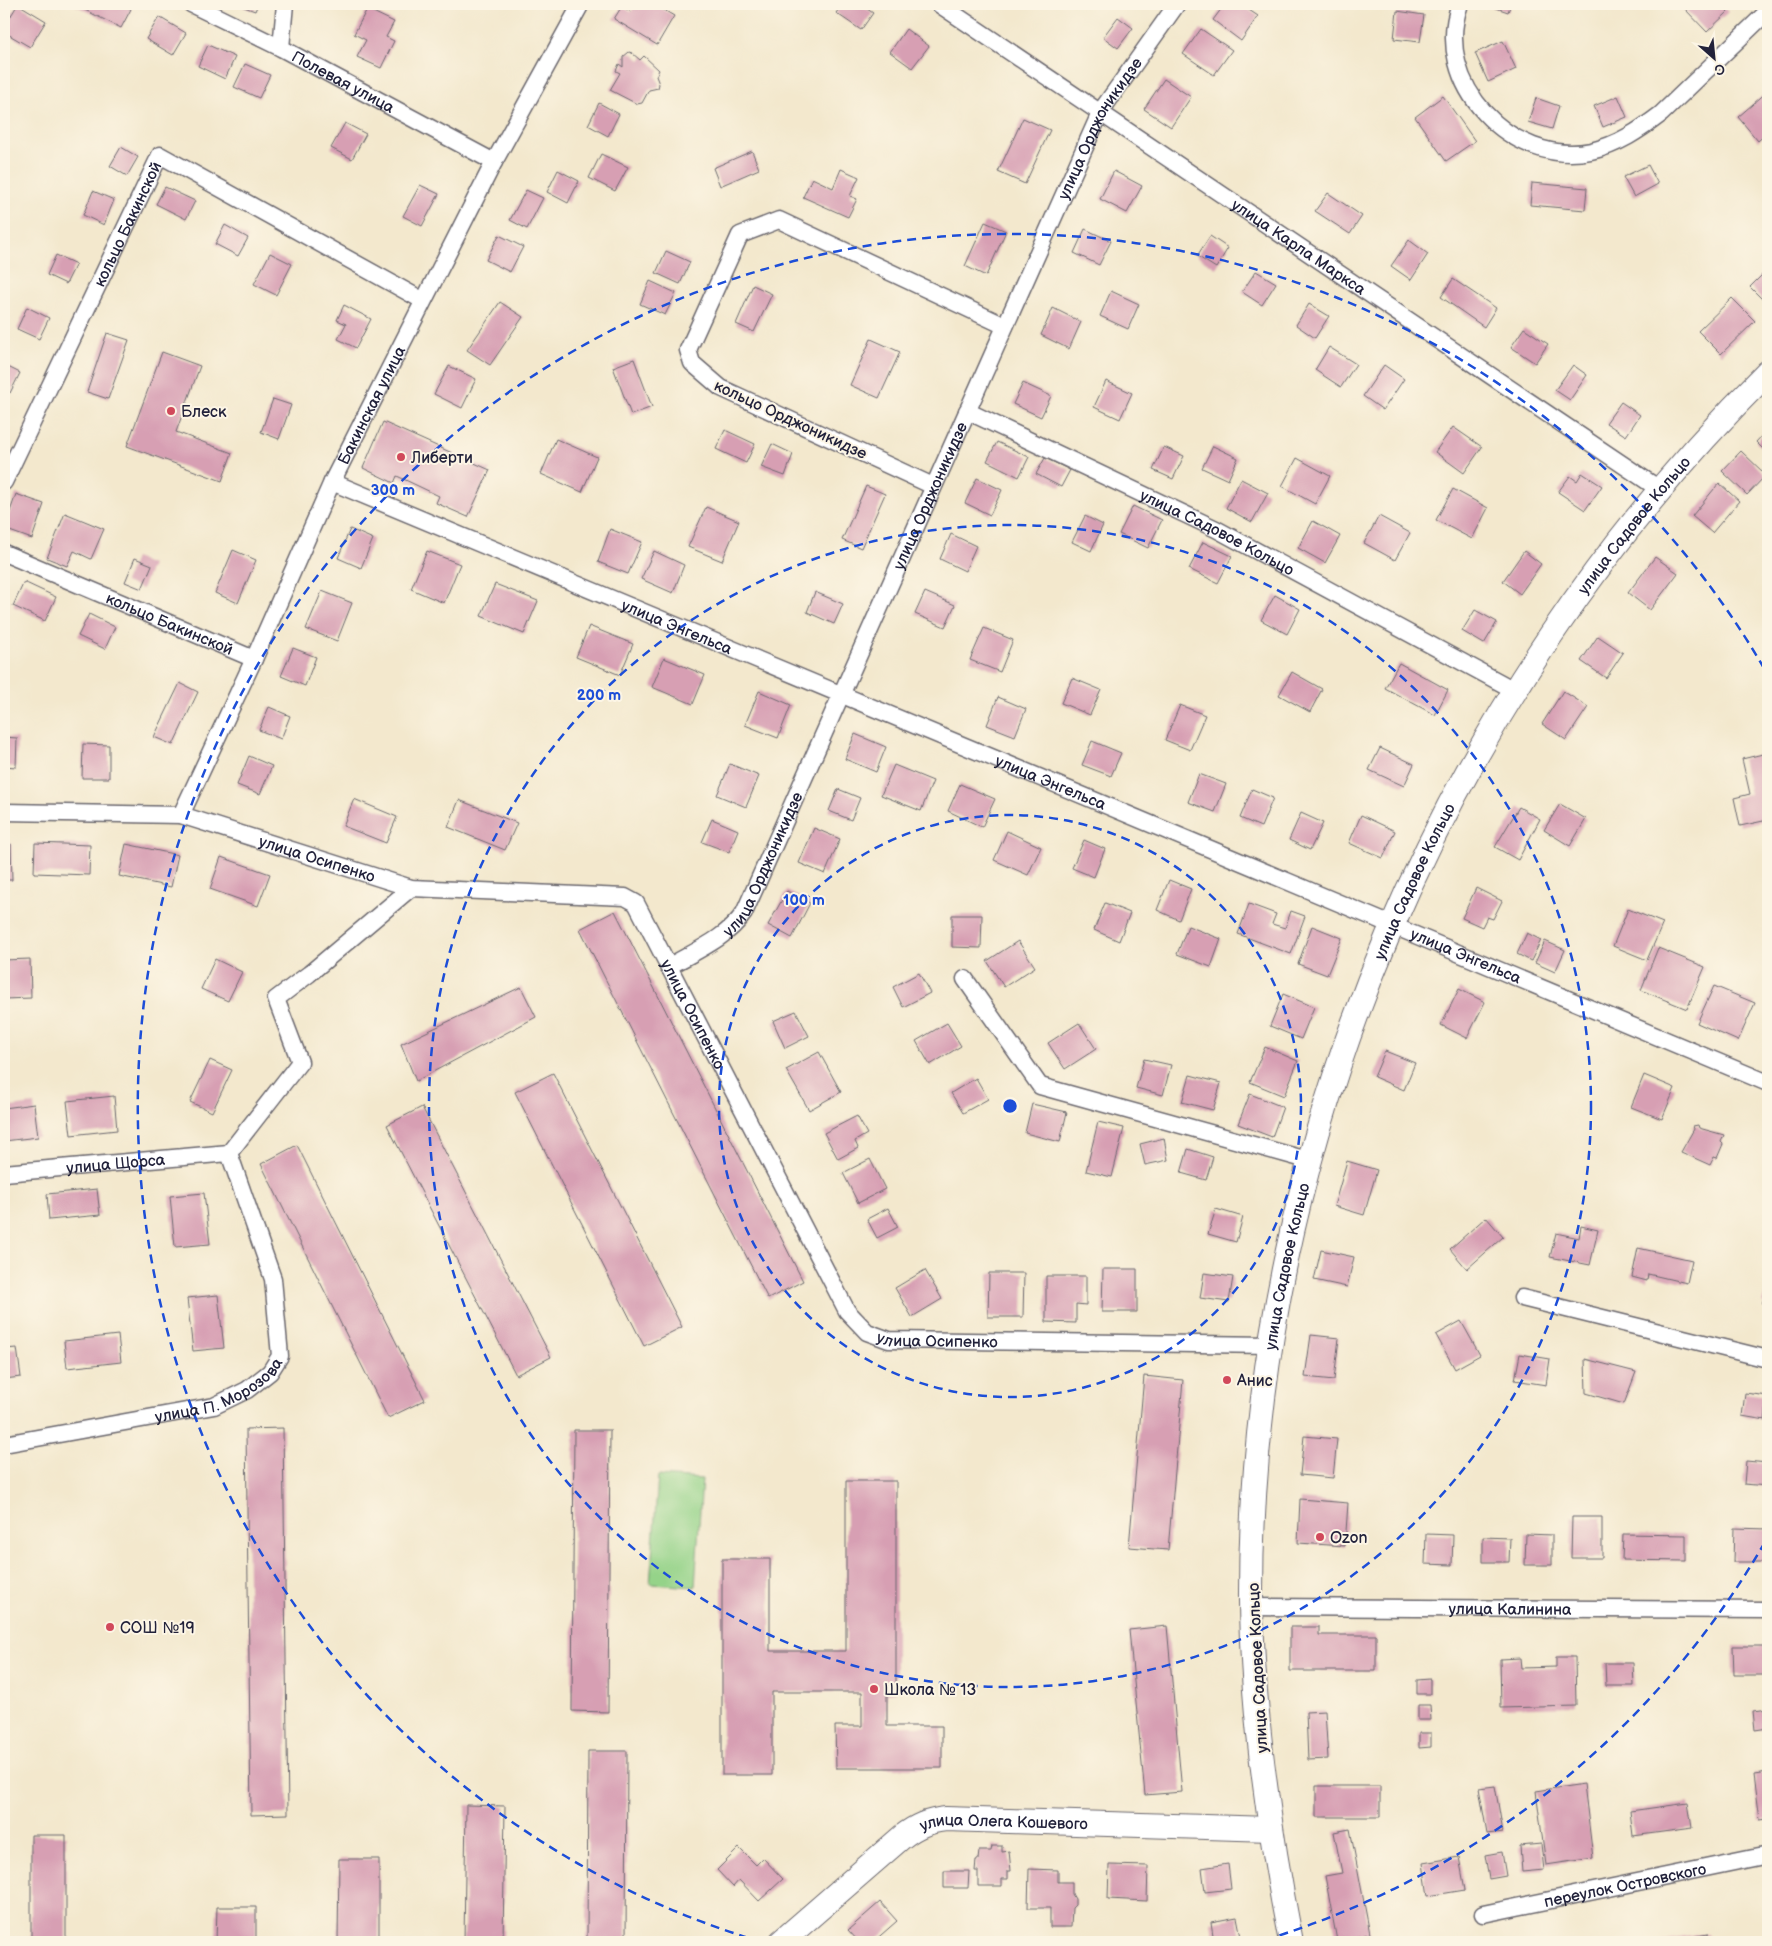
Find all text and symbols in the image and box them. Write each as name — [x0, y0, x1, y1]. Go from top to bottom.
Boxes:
north arrow — [1690, 32, 1740, 82]
street label: Полевая улица — [288, 48, 398, 118]
street label: улица Орджоникидзе — [1055, 54, 1147, 203]
text: С — [1711, 59, 1728, 79]
street label: кольцо Бакинской — [91, 159, 166, 290]
street label: улица Карла Маркса — [1227, 196, 1369, 300]
street label: Бакинская улица — [334, 343, 410, 468]
street label: кольцо Орджоникидзе — [711, 377, 870, 464]
place label: Блеск — [181, 403, 227, 422]
marker: Блеск — [165, 405, 177, 417]
street label: улица Орджоникидзе — [890, 419, 972, 573]
place label: Либерти — [410, 449, 473, 468]
marker: Либерти — [395, 451, 407, 463]
street label: улица Садовое Кольцо — [1574, 453, 1695, 598]
text: 300 m — [371, 481, 415, 500]
street label: улица Садовое Кольцо — [1137, 486, 1297, 580]
street label: кольцо Бакинской — [103, 589, 236, 660]
street label: улица Энгельса — [618, 596, 735, 659]
text: 200 m — [577, 686, 621, 705]
street label: улица Энгельса — [992, 752, 1109, 815]
street label: улица Орджоникидзе — [720, 789, 808, 941]
street label: улица Садовое Кольцо — [1371, 801, 1460, 963]
street label: улица Осипенко — [256, 832, 377, 887]
text: 100 m — [783, 891, 825, 910]
street label: улица Энгельса — [1407, 925, 1524, 989]
street label: улица Осипенко — [656, 957, 728, 1073]
centre of rings — [1001, 1097, 1019, 1115]
street label: улица Щорса — [66, 1151, 166, 1178]
street label: улица Садовое Кольцо — [1262, 1181, 1314, 1352]
street label: улица Осипенко — [874, 1328, 998, 1352]
street label: улица П. Морозова — [154, 1354, 288, 1427]
place label: Анис — [1236, 1372, 1273, 1391]
marker: Анис — [1221, 1374, 1233, 1386]
place label: Ozon — [1330, 1529, 1368, 1548]
marker: Ozon — [1314, 1531, 1326, 1543]
street label: улица Садовое Кольцо — [1245, 1582, 1272, 1753]
street label: улица Калинина — [1448, 1600, 1572, 1620]
place label: СОШ №19 — [120, 1619, 195, 1638]
marker: СОШ №19 — [104, 1621, 116, 1633]
place label: Школа № 13 — [884, 1681, 976, 1700]
marker: Школа № 13 — [868, 1683, 880, 1695]
street label: улица Олега Кошевого — [917, 1811, 1088, 1836]
street label: переулок Островского — [1543, 1860, 1708, 1912]

